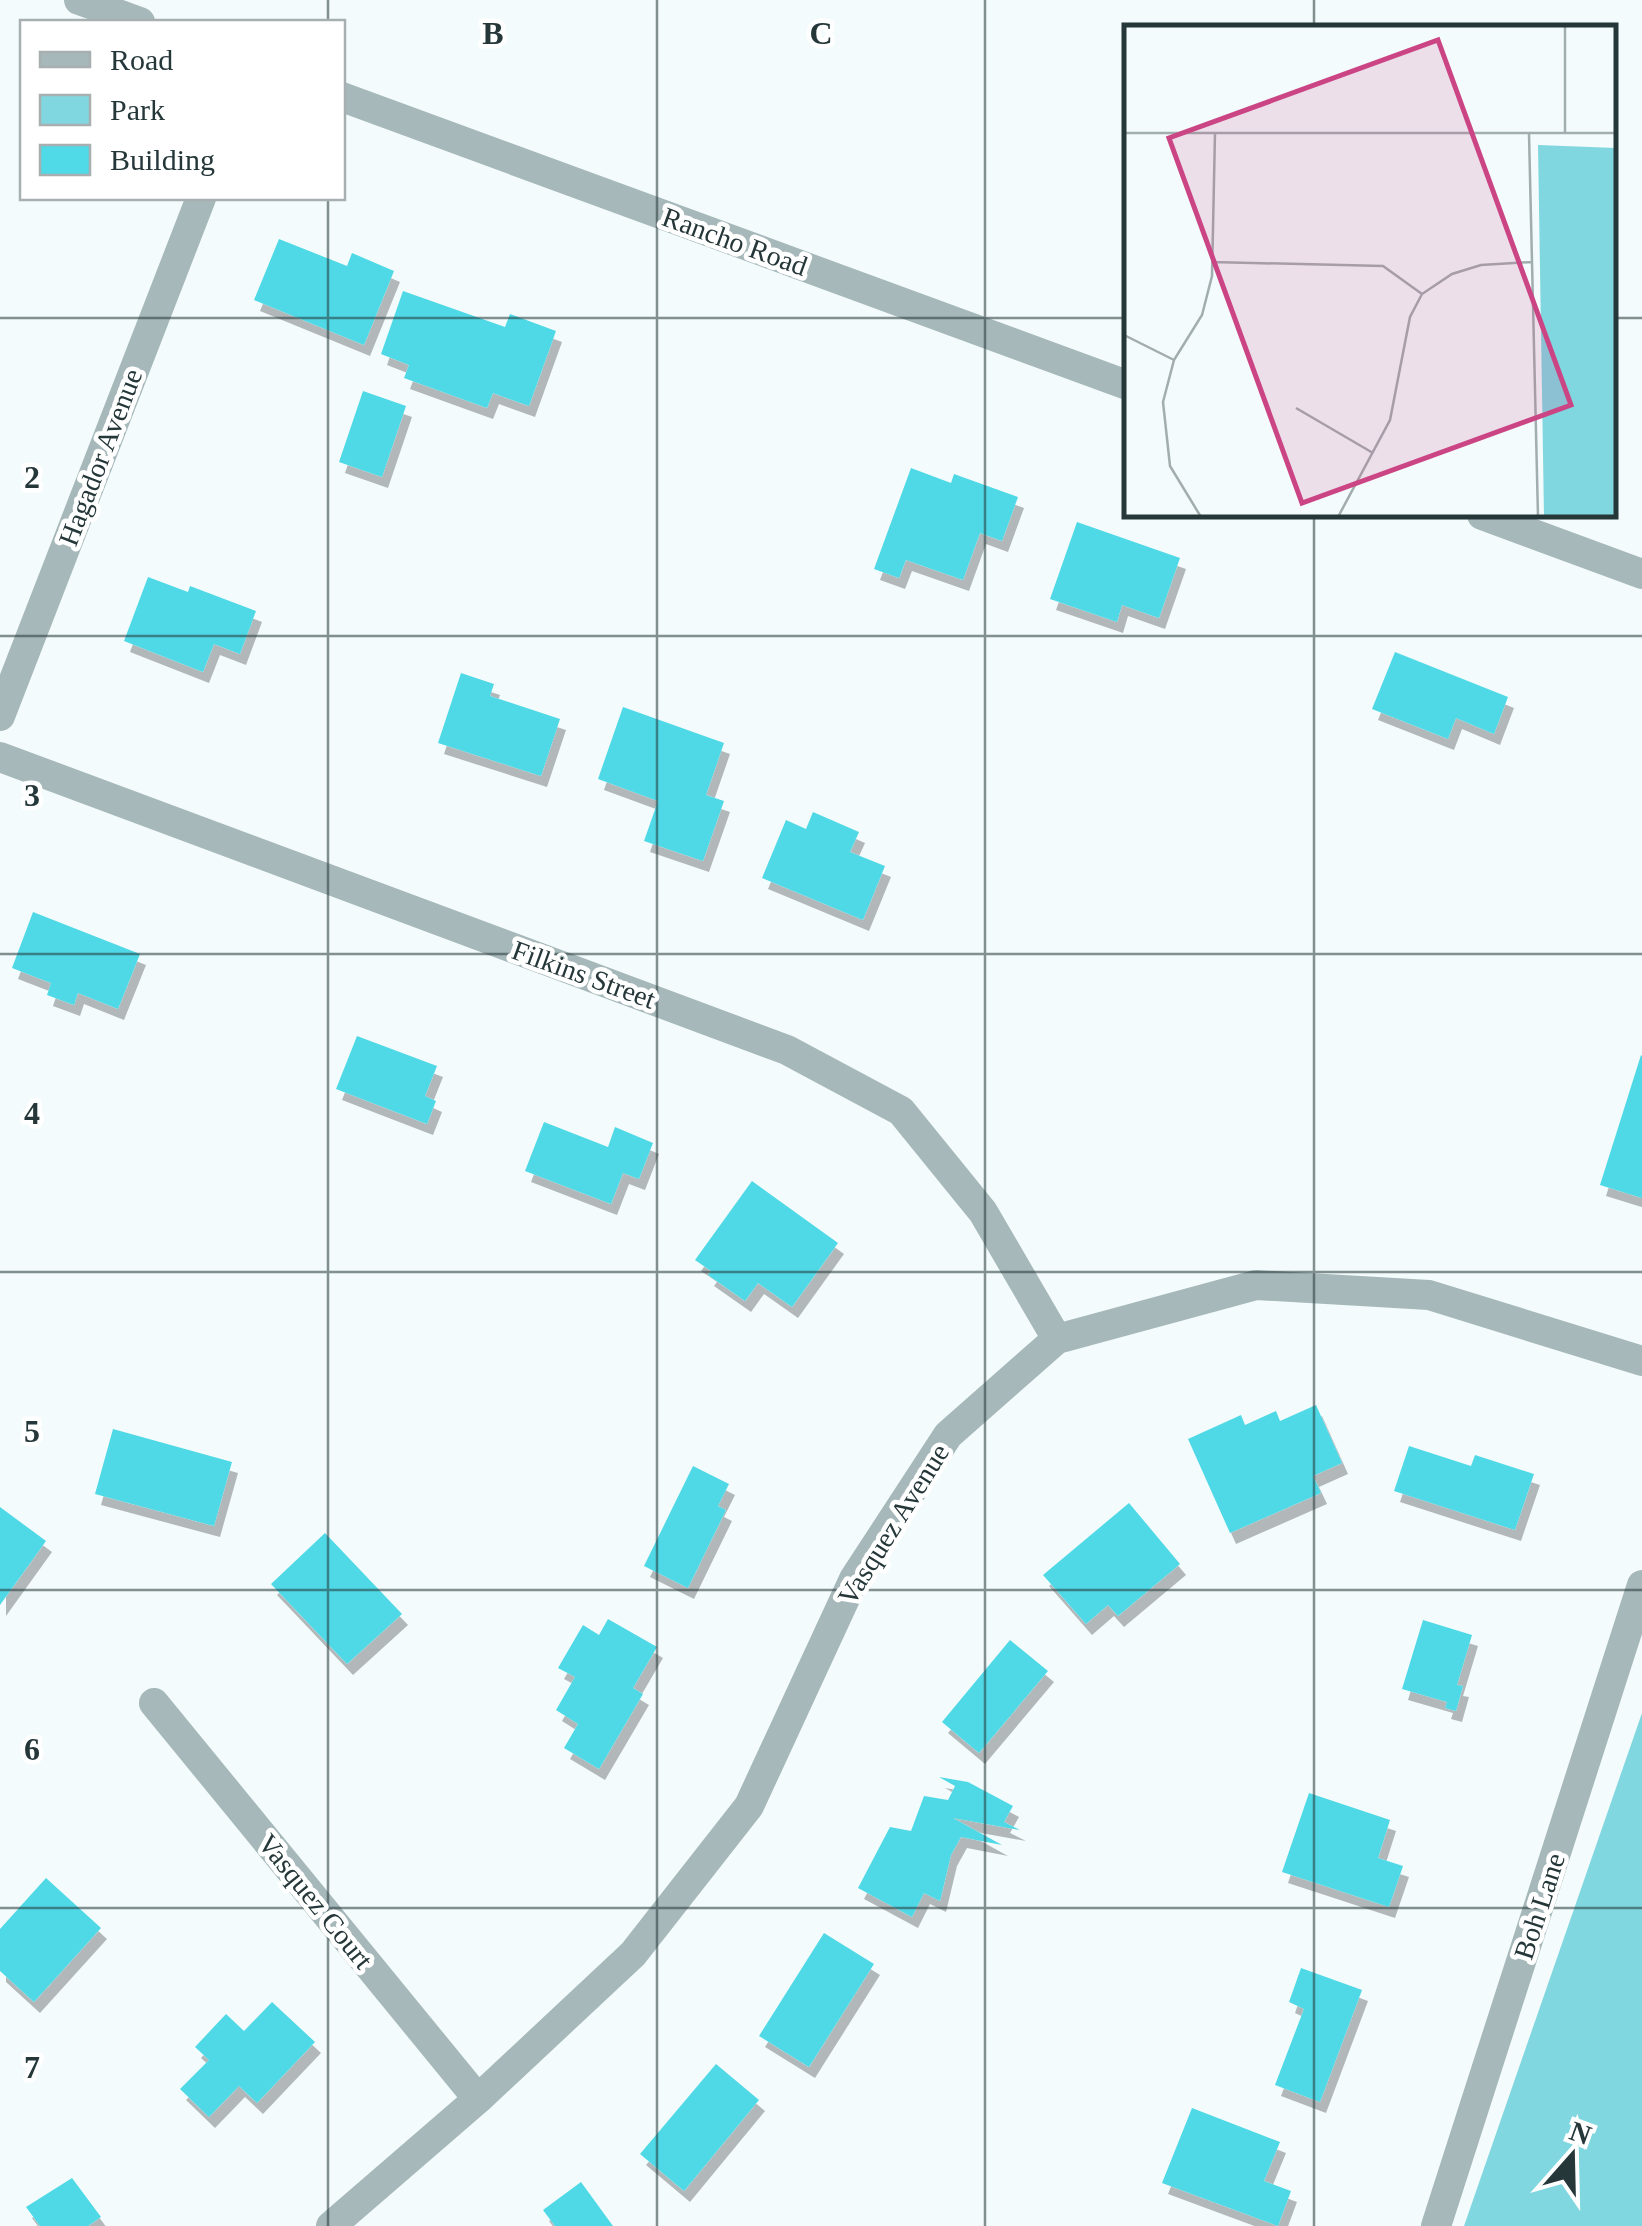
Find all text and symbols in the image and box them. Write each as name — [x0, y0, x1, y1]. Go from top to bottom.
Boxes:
text: B — [482, 15, 504, 51]
text: C — [809, 15, 833, 51]
legend — [20, 20, 345, 200]
inset map — [1124, 25, 1617, 518]
text: Road — [110, 43, 173, 76]
text: Park — [110, 93, 165, 126]
text: Building — [110, 143, 215, 176]
street label: Rancho Road — [658, 201, 811, 282]
street label: Hagador Avenue — [53, 364, 148, 550]
text: 2 — [24, 459, 40, 495]
text: 3 — [24, 777, 40, 813]
street label: Filkins Street — [508, 934, 660, 1015]
text: 4 — [24, 1095, 40, 1131]
text: 5 — [24, 1413, 40, 1449]
street label: Vasquez Avenue — [832, 1438, 955, 1610]
text: 6 — [24, 1731, 40, 1767]
street label: Vasquez Court — [252, 1828, 379, 1975]
street label: Boh Lane — [1508, 1849, 1571, 1963]
text: 7 — [24, 2049, 40, 2085]
north arrow — [1522, 2106, 1622, 2206]
text: N — [1566, 2115, 1595, 2151]

